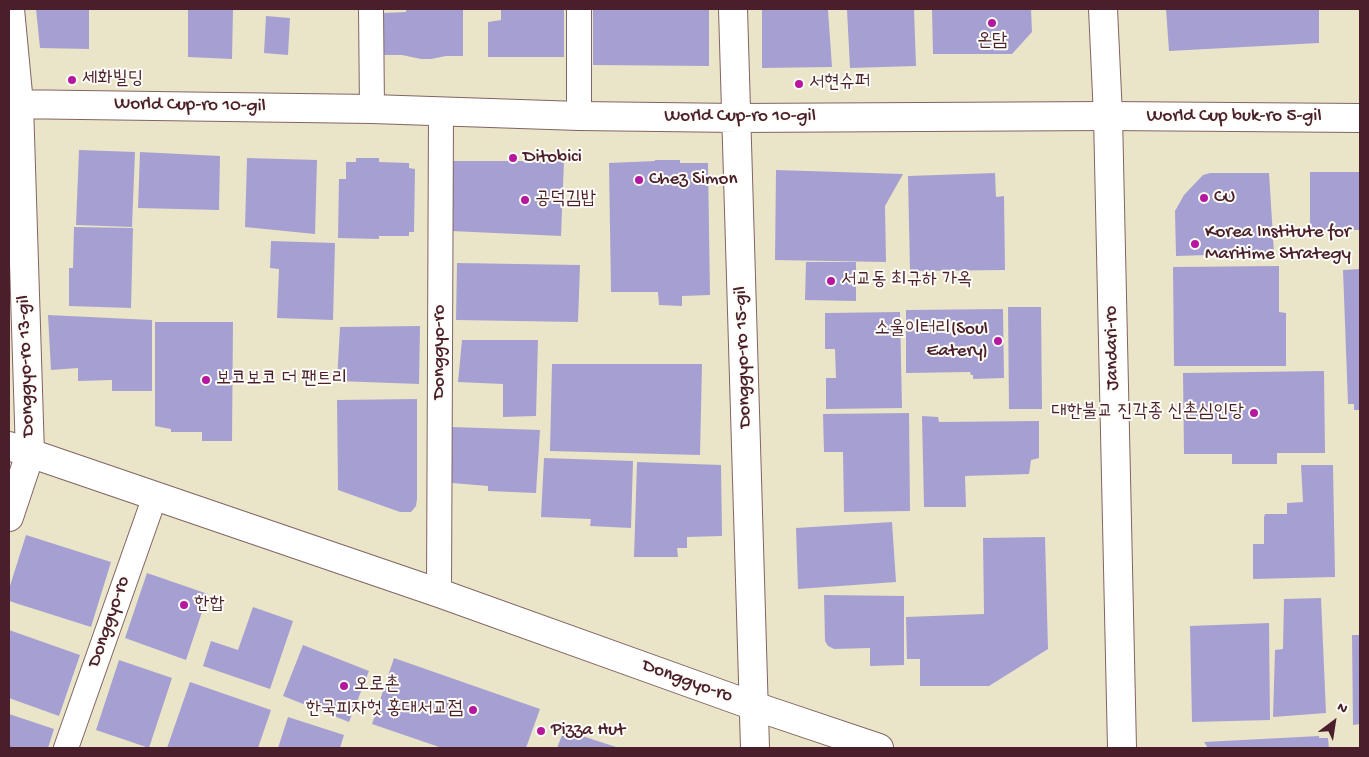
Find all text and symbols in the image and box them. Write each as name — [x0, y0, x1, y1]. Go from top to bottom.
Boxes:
marker: 온담 — [986, 17, 998, 29]
place label: 온담 — [977, 31, 1007, 53]
place label: 세화빌딩 — [82, 69, 143, 91]
place label: 서현슈퍼 — [809, 73, 870, 95]
marker: 세화빌딩 — [66, 74, 78, 86]
marker: 서현슈퍼 — [793, 78, 805, 90]
street label: World Cup-ro 10-gil — [114, 93, 266, 119]
street label: World Cup-ro 10-gil — [664, 106, 816, 128]
street label: World Cup buk-ro 5-gil — [1146, 106, 1322, 128]
place label: Ditobici — [523, 147, 582, 169]
marker: Ditobici — [507, 152, 519, 164]
place label: Chez Simon — [649, 169, 737, 191]
marker: Chez Simon — [633, 174, 645, 186]
place label: CU — [1214, 187, 1235, 209]
place label: 공덕김밥 — [535, 189, 596, 211]
marker: CU — [1198, 192, 1210, 204]
marker: 공덕김밥 — [519, 194, 531, 206]
place label: Korea Institute for Maritime Strategy — [1205, 222, 1351, 266]
marker: Korea Institute for Maritime Strategy — [1189, 238, 1201, 250]
place label: 서교동 최규하 가옥 — [841, 270, 972, 292]
marker: 서교동 최규하 가옥 — [825, 275, 837, 287]
street label: Donggyo-ro 15-gil — [730, 286, 758, 428]
street label: Donggyo-ro 13-gil — [13, 295, 41, 437]
street label: Donggyo-ro — [429, 305, 451, 399]
street label: Jandari-ro — [1101, 305, 1125, 391]
place label: 소울이터리(Soul Eatery) — [874, 319, 988, 363]
marker: 소울이터리(Soul Eatery) — [992, 335, 1004, 347]
place label: 보코보코 더 팬트리 — [216, 369, 347, 391]
marker: 보코보코 더 팬트리 — [200, 374, 212, 386]
place label: 대한불교 진각종 신촌심인당 — [1052, 402, 1244, 424]
marker: 대한불교 진각종 신촌심인당 — [1248, 407, 1260, 419]
street label: Donggyo-ro — [84, 574, 136, 670]
place label: 한합 — [194, 594, 225, 616]
marker: 한합 — [178, 599, 190, 611]
street label: Donggyo-ro — [639, 655, 735, 709]
place label: 오로촌 — [354, 675, 400, 697]
marker: 오로촌 — [338, 680, 350, 692]
north arrow — [1309, 697, 1359, 747]
place label: 한국피자헛 홍대서교점 — [306, 699, 463, 721]
text: N — [1334, 699, 1350, 718]
marker: 한국피자헛 홍대서교점 — [467, 704, 479, 716]
place label: Pizza Hut — [551, 720, 625, 742]
marker: Pizza Hut — [535, 725, 547, 737]

